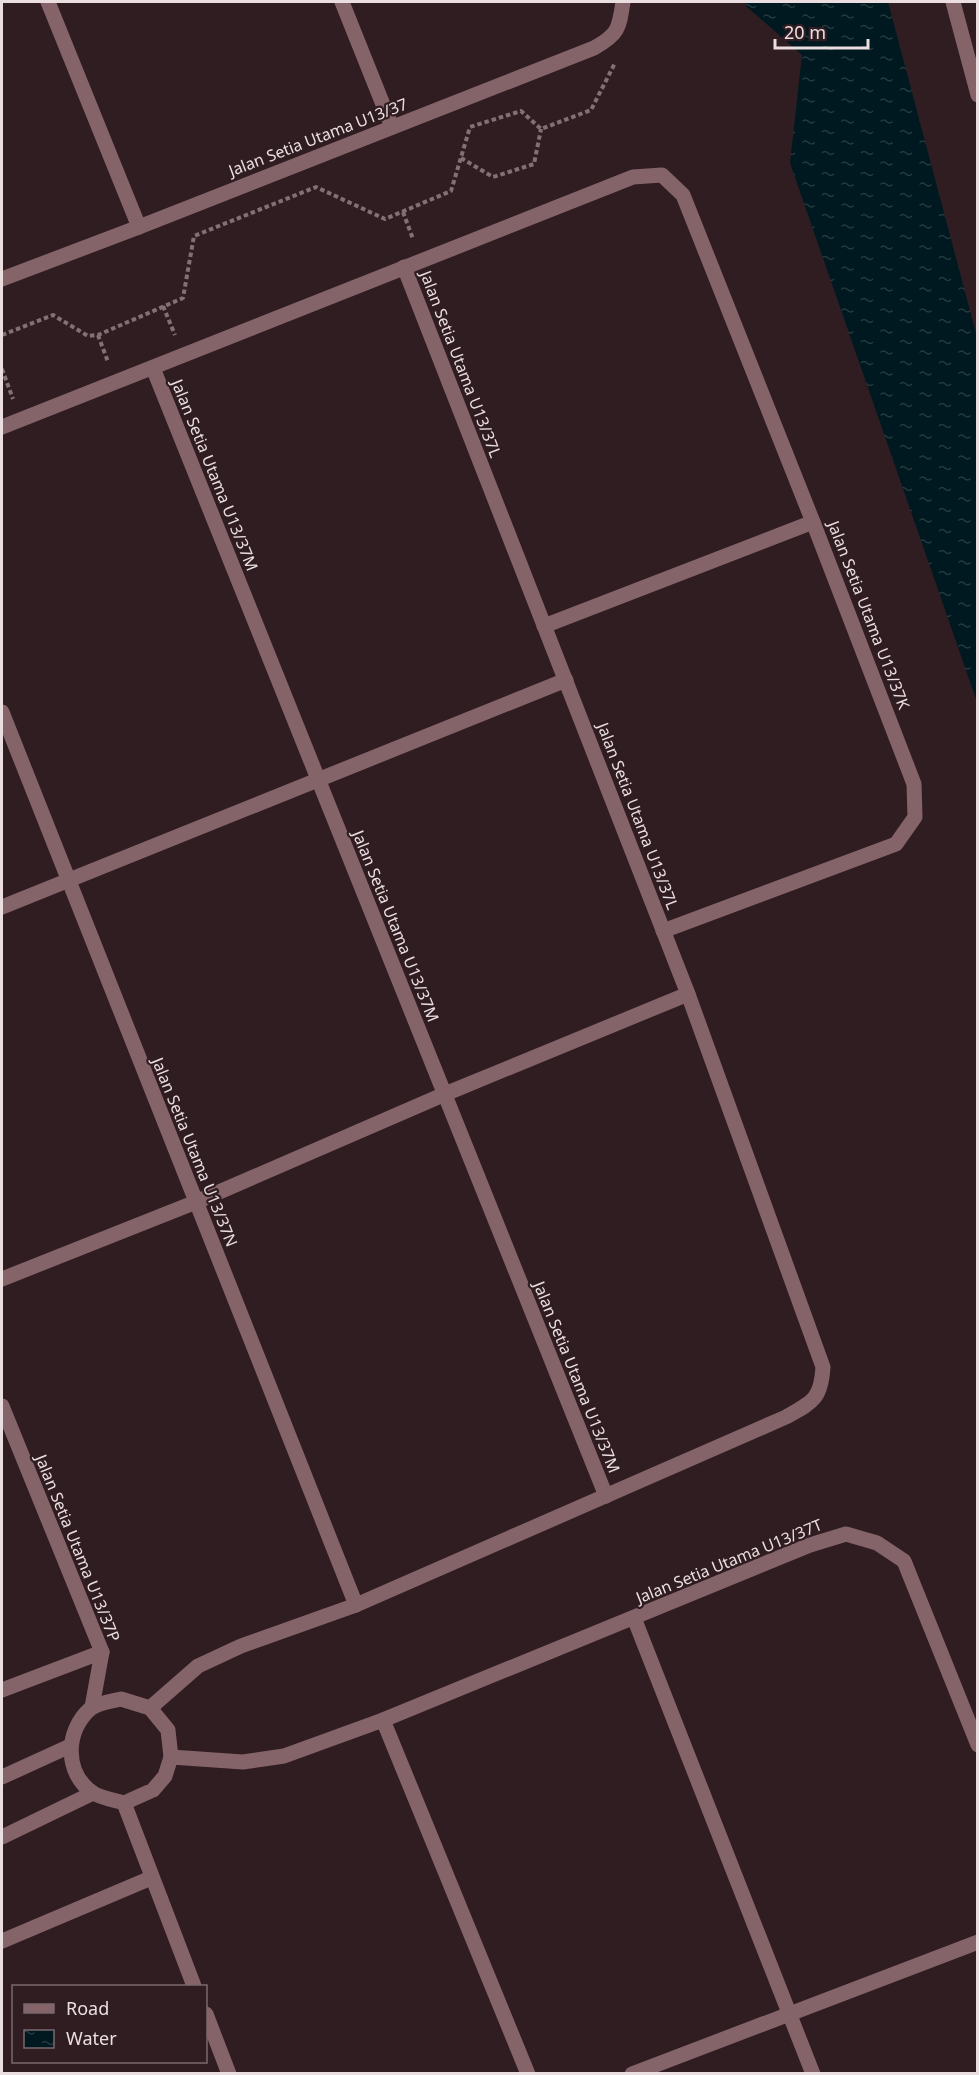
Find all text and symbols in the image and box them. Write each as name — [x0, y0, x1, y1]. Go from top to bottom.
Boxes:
scale bar — [775, 12, 868, 50]
text: 20 m — [784, 20, 826, 44]
street label: Jalan Setia Utama U13/37 — [223, 93, 411, 182]
street label: Jalan Setia Utama U13/37L — [414, 266, 507, 461]
street label: Jalan Setia Utama U13/37M — [166, 374, 264, 574]
street label: Jalan Setia Utama U13/37K — [822, 516, 915, 712]
street label: Jalan Setia Utama U13/37L — [591, 718, 684, 913]
street label: Jalan Setia Utama U13/37M — [347, 825, 445, 1025]
street label: Jalan Setia Utama U13/37N — [146, 1052, 243, 1250]
street label: Jalan Setia Utama U13/37M — [528, 1276, 626, 1476]
street label: Jalan Setia Utama U13/37P — [30, 1449, 126, 1645]
street label: Jalan Setia Utama U13/37T — [631, 1513, 825, 1609]
legend — [12, 1985, 207, 2063]
text: Road — [66, 1996, 109, 2020]
text: Water — [66, 2026, 117, 2050]

